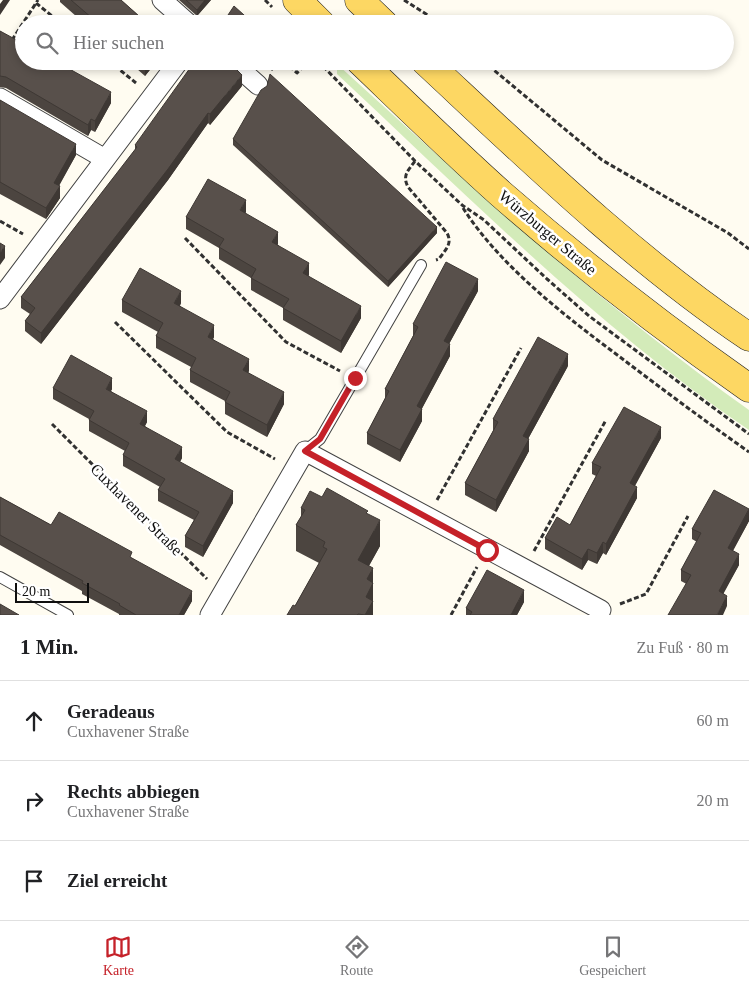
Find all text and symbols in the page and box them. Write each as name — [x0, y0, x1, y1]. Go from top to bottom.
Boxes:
search box — [15, 15, 734, 70]
icon: search — [33, 29, 61, 57]
text: Hier suchen — [73, 32, 164, 53]
street label: Würzburger Straße — [495, 187, 600, 279]
route end — [344, 367, 367, 390]
street label: Cuxhavener Straße — [87, 460, 186, 559]
route start — [476, 539, 499, 562]
scale bar — [15, 580, 89, 603]
text: 20 m — [22, 584, 50, 599]
text: 1 Min. — [20, 635, 78, 659]
text: Zu Fuß · 80 m — [637, 639, 729, 656]
text: Geradeaus — [67, 701, 155, 722]
icon: ahead — [20, 707, 48, 735]
text: 60 m — [697, 712, 729, 729]
text: Cuxhavener Straße — [67, 723, 189, 740]
text: Rechts abbiegen — [67, 781, 199, 802]
icon: right — [20, 787, 48, 815]
text: 20 m — [697, 792, 729, 809]
text: Cuxhavener Straße — [67, 803, 189, 820]
icon: arrive — [20, 867, 48, 895]
text: Ziel erreicht — [67, 870, 167, 891]
tab: Karte — [103, 933, 134, 979]
tab: Route — [340, 933, 373, 979]
tab: Gespeichert — [579, 933, 646, 979]

